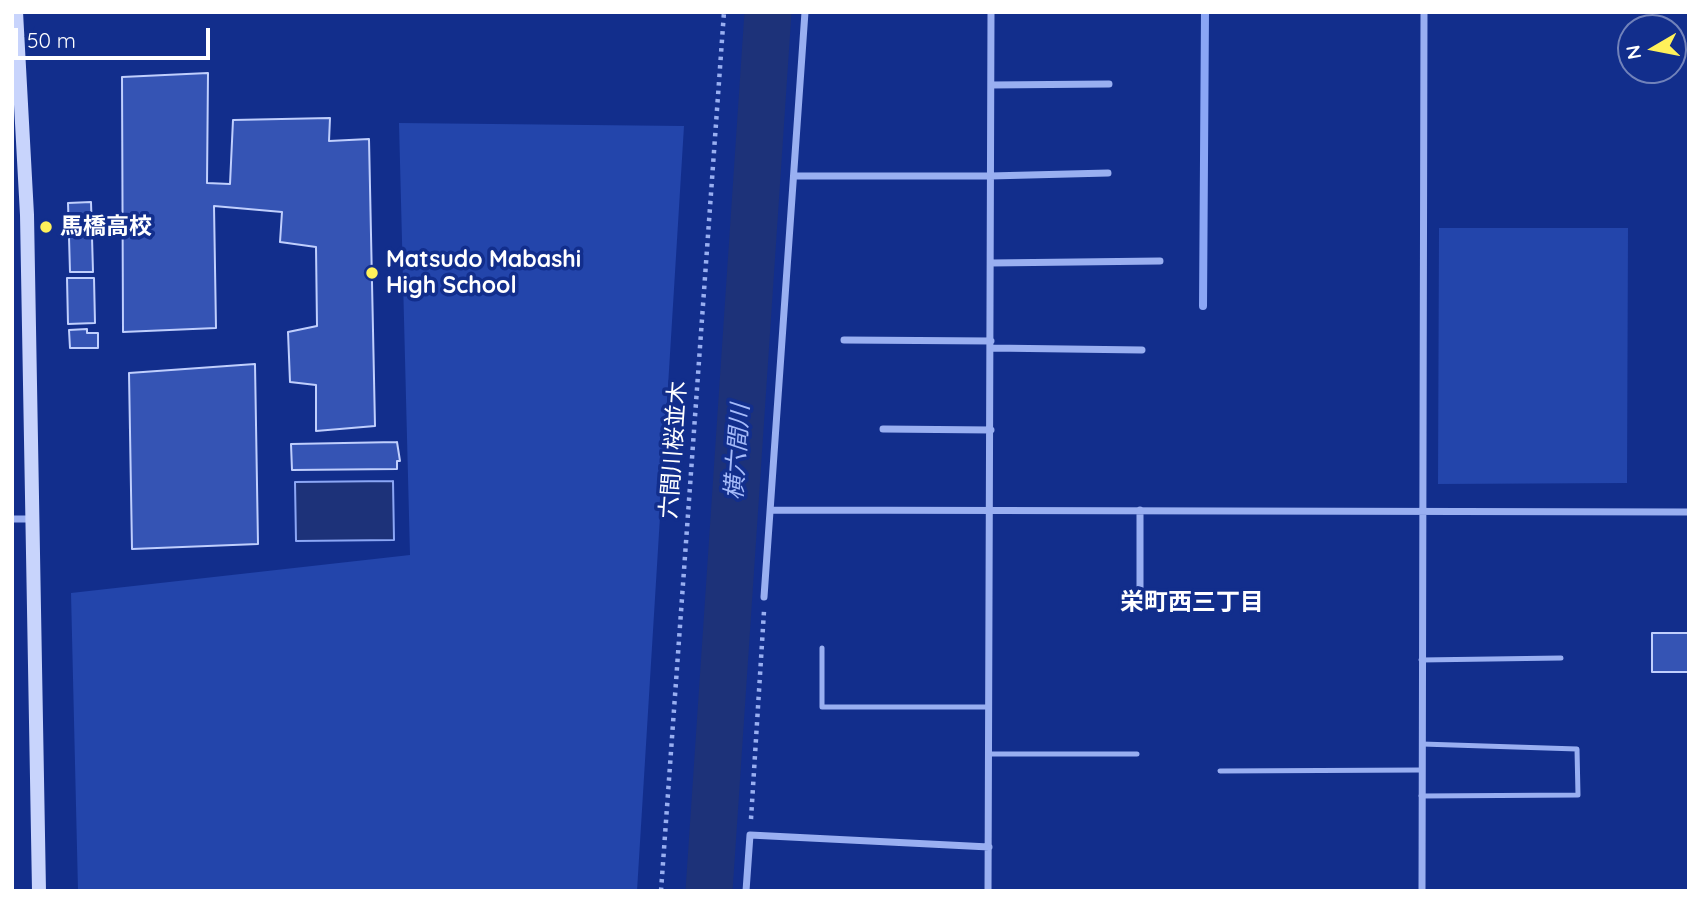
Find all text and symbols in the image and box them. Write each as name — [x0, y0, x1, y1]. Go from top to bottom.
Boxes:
scale bar — [18, 14, 214, 58]
north arrow — [1617, 14, 1687, 84]
text: 50 m — [27, 27, 76, 53]
text: N — [1620, 43, 1646, 61]
place label: 馬橋高校 — [60, 213, 152, 241]
marker: 馬橋高校 — [38, 219, 54, 235]
place label: Matsudo Mabashi High School — [386, 246, 581, 300]
marker: Matsudo Mabashi High School — [364, 265, 380, 281]
street label: 六間川桜並木 — [655, 380, 693, 520]
water label: 横六間川 — [720, 403, 756, 501]
district label: 栄町西三丁目 — [1120, 589, 1264, 617]

